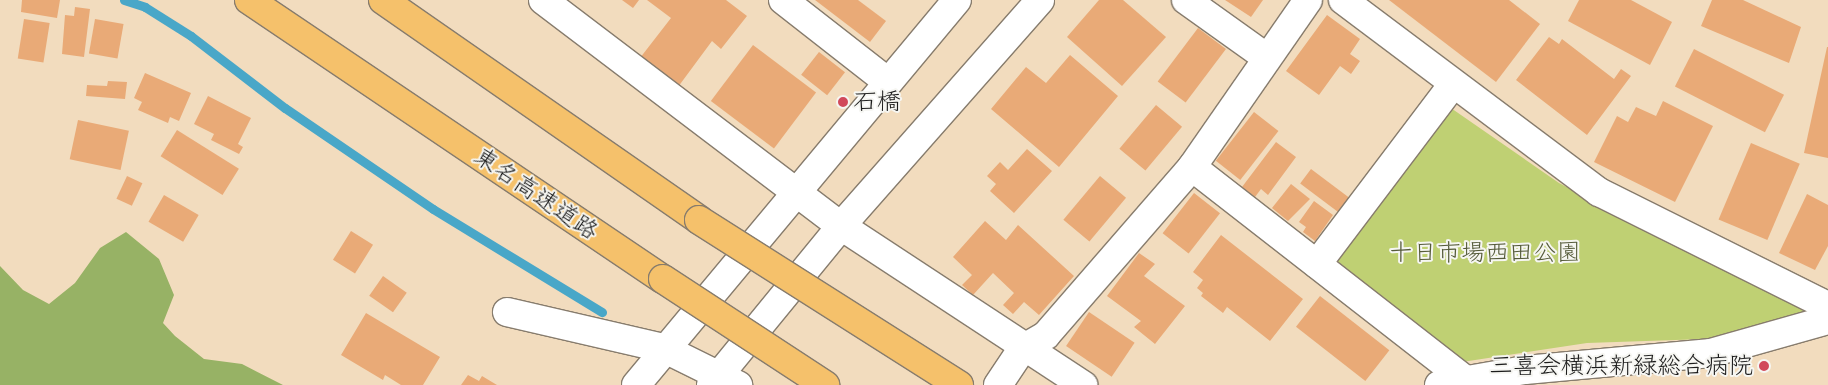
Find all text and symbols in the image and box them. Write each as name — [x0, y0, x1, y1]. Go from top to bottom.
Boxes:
place label: 石橋 — [853, 88, 901, 116]
marker: 石橋 — [837, 96, 849, 108]
street label: 東名高速道路 — [468, 142, 604, 246]
park label: 十日市場西田公園 — [1389, 239, 1581, 267]
place label: 三喜会横浜新緑総合病院 — [1489, 352, 1753, 380]
marker: 三喜会横浜新緑総合病院 — [1757, 359, 1771, 373]

